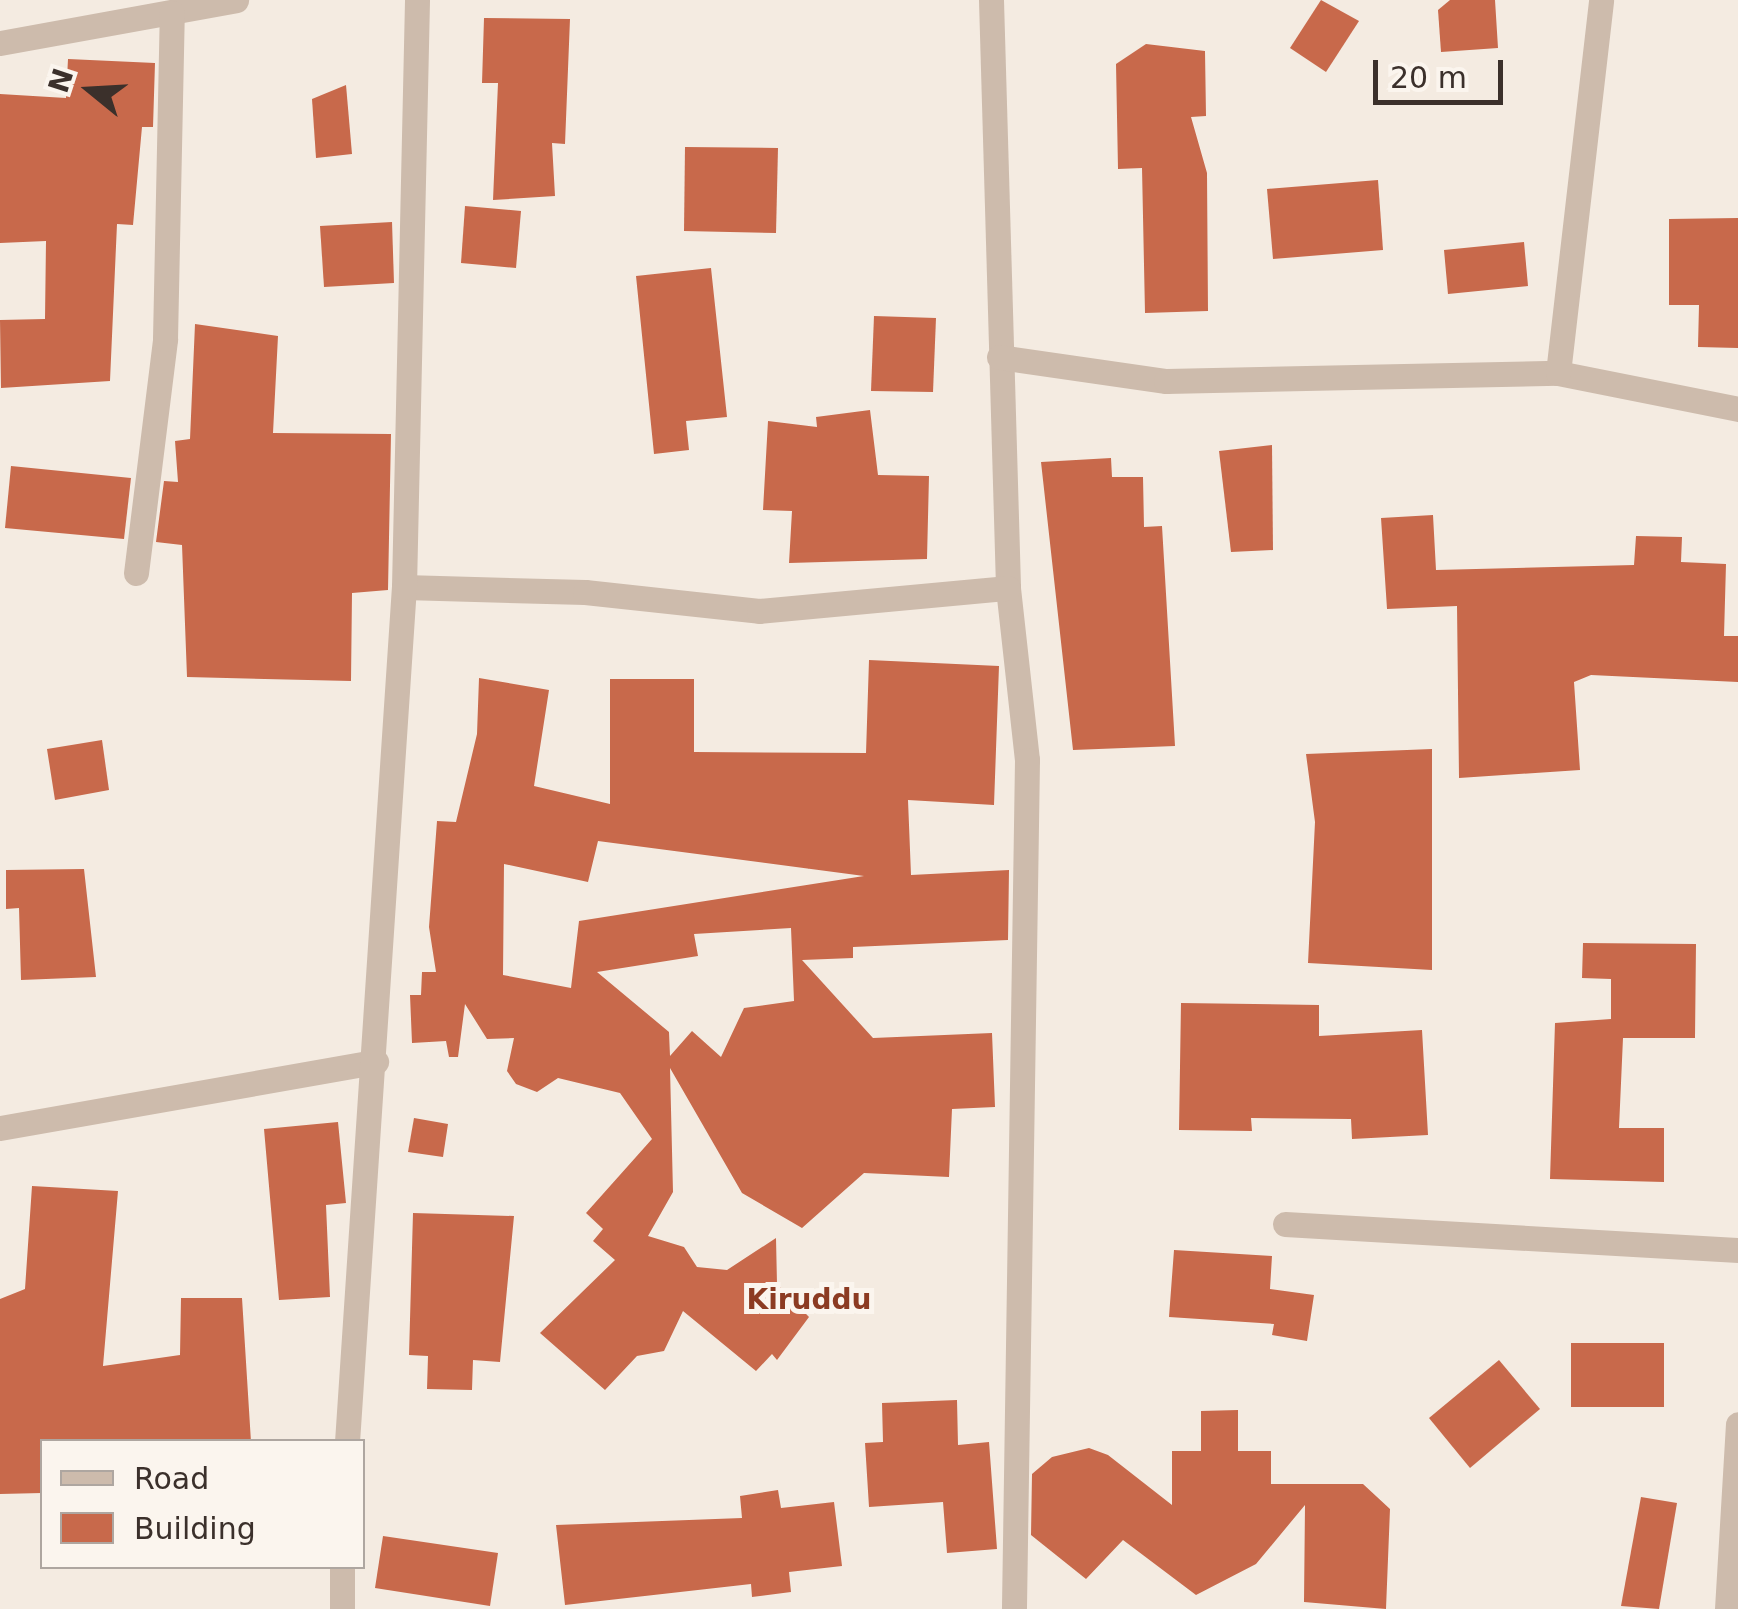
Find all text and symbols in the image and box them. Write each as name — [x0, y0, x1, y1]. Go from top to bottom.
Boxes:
north arrow — [40, 40, 140, 140]
scale bar — [1378, 40, 1508, 102]
text: 20 m — [1390, 60, 1467, 95]
text: N — [42, 64, 80, 97]
district label: Kiruddu — [746, 1283, 872, 1317]
legend — [40, 1439, 365, 1569]
text: Road — [134, 1461, 209, 1496]
text: Building — [134, 1511, 256, 1546]

